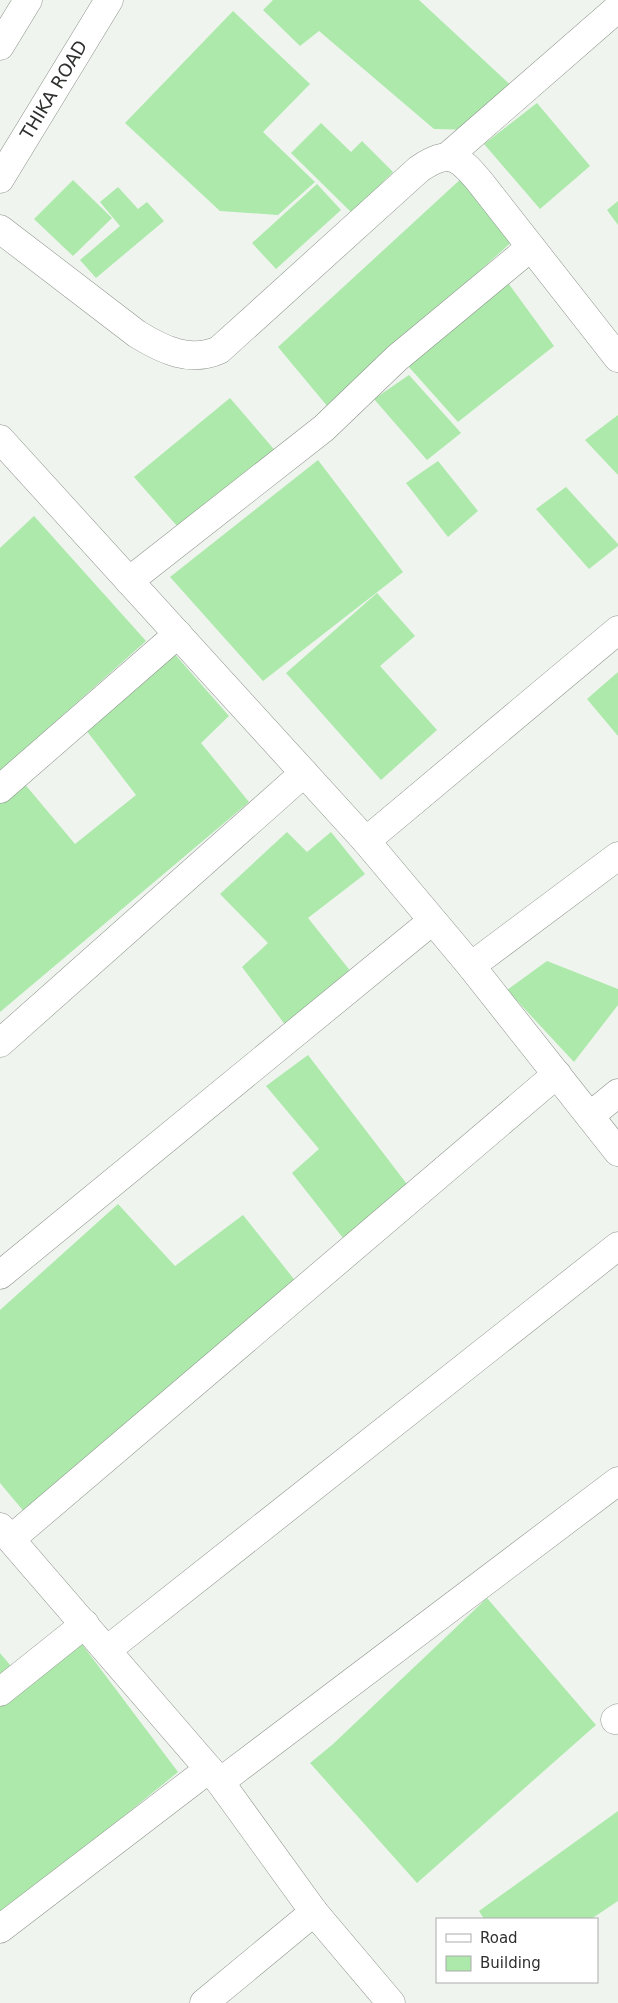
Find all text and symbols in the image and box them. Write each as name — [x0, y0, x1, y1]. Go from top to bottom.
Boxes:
street label: THIKA ROAD — [15, 36, 91, 144]
legend — [436, 1918, 598, 1983]
text: Road — [480, 1929, 518, 1947]
text: Building — [480, 1954, 541, 1972]

